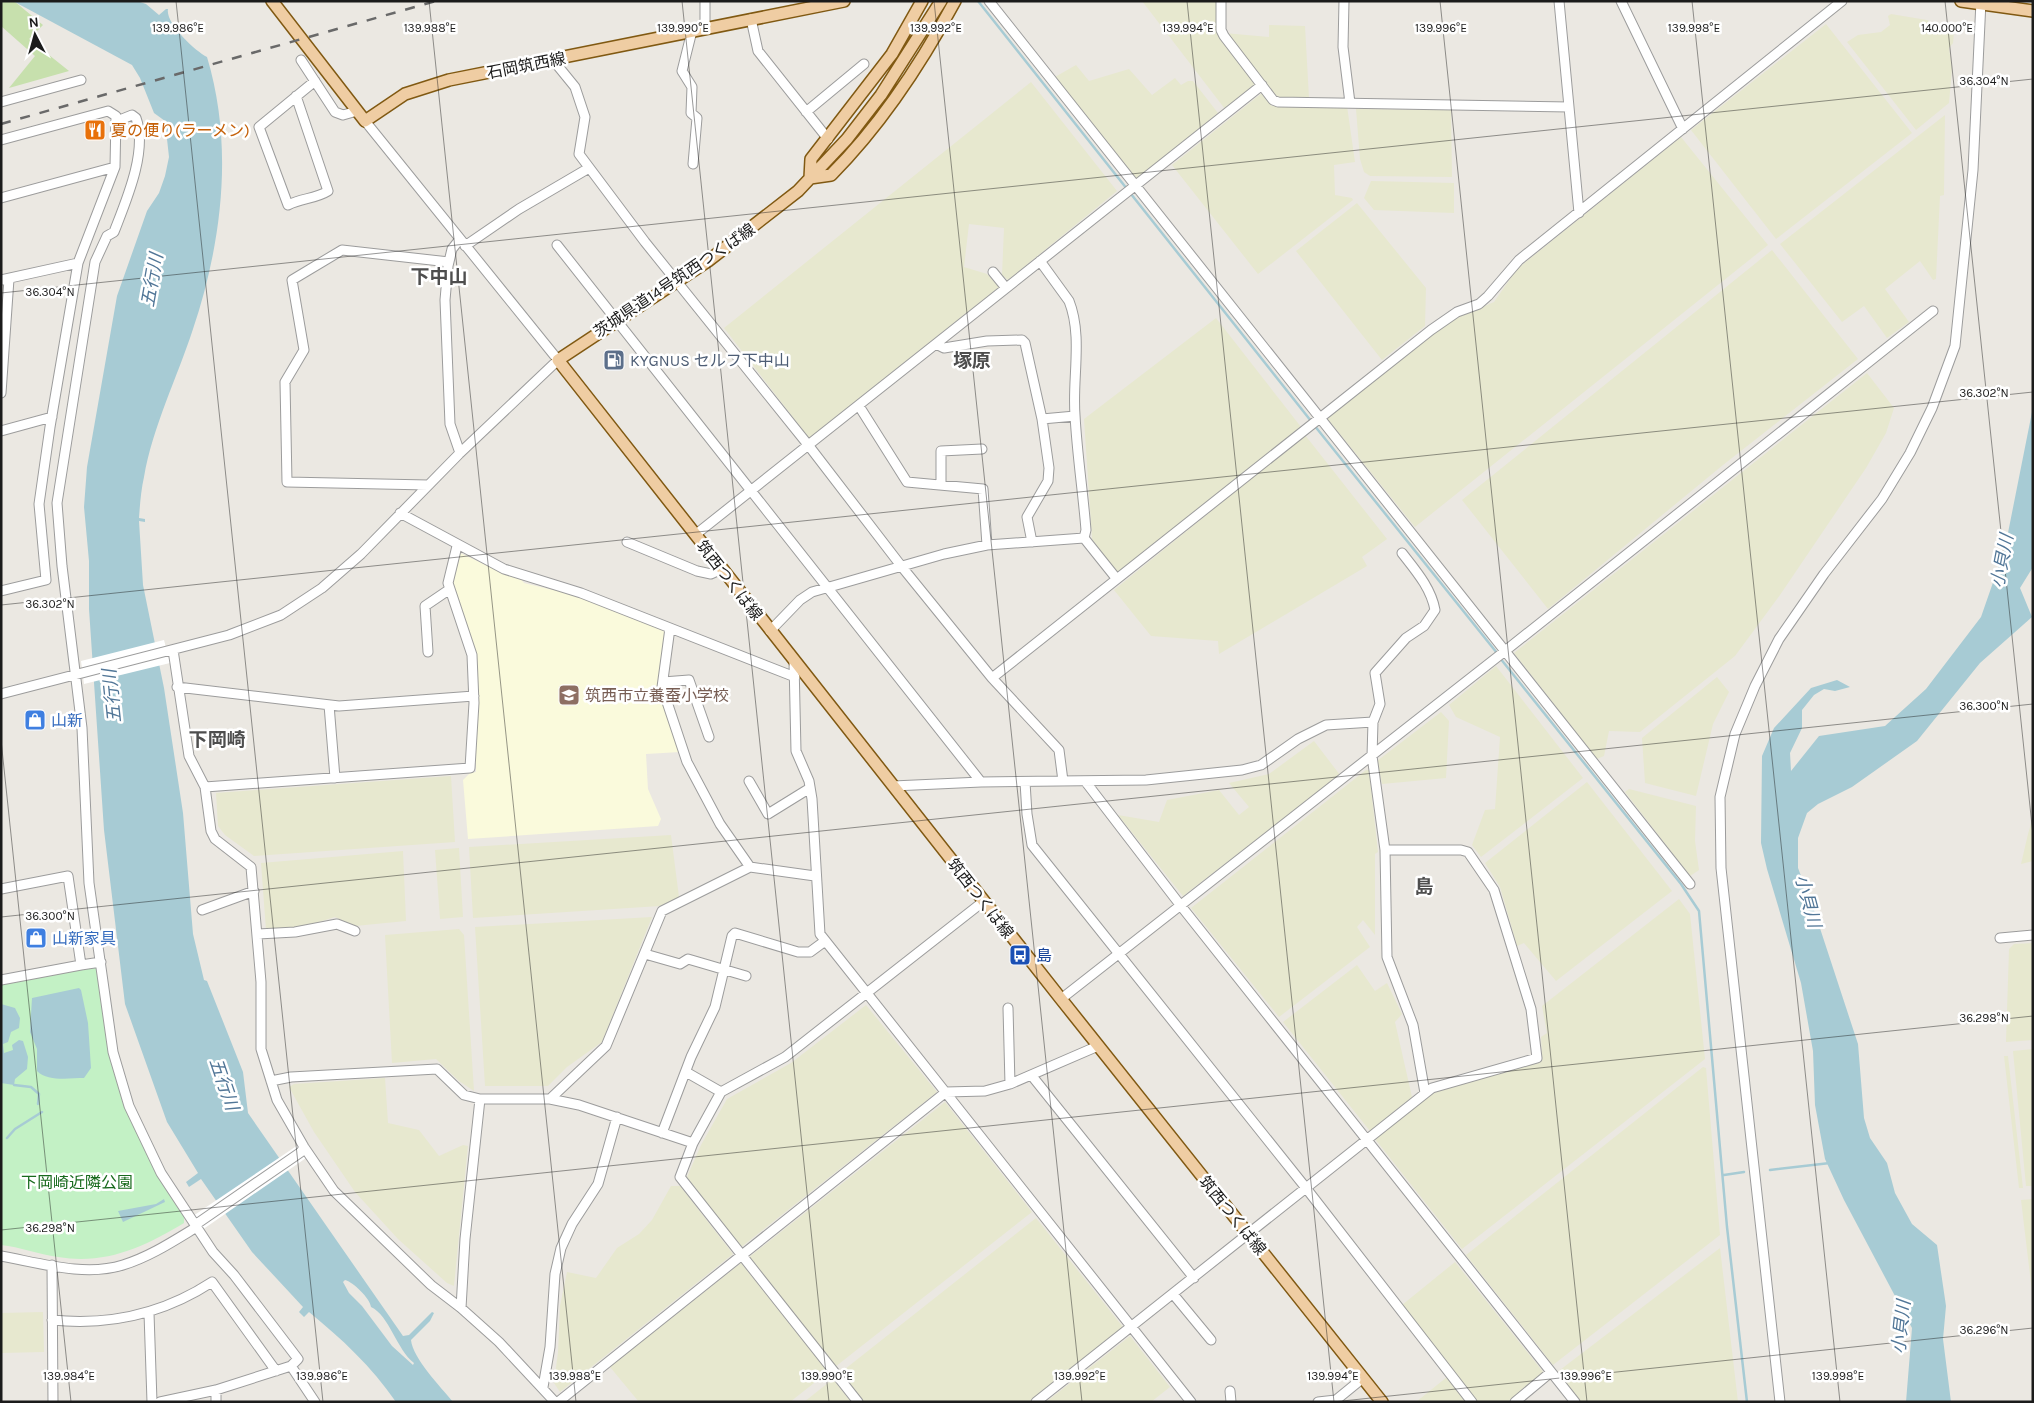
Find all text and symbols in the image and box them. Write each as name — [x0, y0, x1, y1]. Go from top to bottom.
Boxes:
north arrow — [10, 10, 60, 60]
text: N — [28, 14, 40, 32]
text: 139.986°E — [152, 21, 204, 35]
text: 139.988°E — [404, 21, 456, 35]
text: 139.990°E — [657, 21, 709, 35]
text: 139.992°E — [910, 21, 962, 35]
text: 139.994°E — [1162, 21, 1214, 35]
text: 139.996°E — [1415, 21, 1467, 35]
text: 139.998°E — [1668, 21, 1720, 35]
text: 140.000°E — [1921, 21, 1973, 35]
street label: 石岡筑西線 — [485, 49, 567, 82]
text: 36.304°N — [1959, 74, 2009, 88]
restaurant icon: 夏の便り(ラーメン) — [83, 118, 107, 142]
place label: 夏の便り(ラーメン) — [111, 121, 250, 140]
street label: 茨城県道14号筑西つくば線 — [590, 219, 758, 341]
water label: 五行川 — [136, 250, 168, 308]
district label: 下中山 — [410, 266, 468, 288]
text: 36.304°N — [25, 285, 75, 299]
fuel station icon: KYGNUS セルフ下中山 — [602, 348, 626, 372]
district label: 塚原 — [953, 350, 991, 372]
place label: KYGNUS セルフ下中山 — [630, 351, 790, 370]
text: 36.302°N — [1959, 386, 2009, 400]
water label: 小貝川 — [1986, 530, 2018, 590]
street label: 筑西つくば線 — [693, 537, 767, 624]
text: 36.302°N — [25, 597, 75, 611]
water label: 五行川 — [98, 666, 126, 724]
school or university icon: 筑西市立養蚕小学校 — [557, 683, 581, 707]
place label: 筑西市立養蚕小学校 — [585, 686, 729, 705]
text: 36.300°N — [1959, 699, 2009, 713]
shop icon: 山新 — [23, 708, 47, 732]
place label: 山新 — [51, 711, 83, 730]
district label: 下岡崎 — [188, 729, 246, 751]
street label: 筑西つくば線 — [944, 855, 1018, 942]
water label: 小貝川 — [1790, 872, 1826, 932]
district label: 島 — [1414, 876, 1434, 898]
text: 36.300°N — [25, 909, 75, 923]
shop icon: 山新家具 — [24, 926, 48, 950]
place label: 山新家具 — [52, 929, 116, 948]
bus stop icon: 島 — [1008, 943, 1032, 967]
place label: 島 — [1036, 946, 1052, 965]
text: 36.298°N — [1959, 1011, 2009, 1025]
water label: 五行川 — [205, 1055, 244, 1115]
street label: 筑西つくば線 — [1195, 1172, 1270, 1259]
park label: 下岡崎近隣公園 — [21, 1173, 133, 1192]
text: 36.298°N — [25, 1221, 75, 1235]
water label: 小貝川 — [1887, 1297, 1915, 1355]
text: 36.296°N — [1959, 1323, 2009, 1337]
text: 139.984°E — [43, 1369, 95, 1383]
text: 139.986°E — [296, 1369, 348, 1383]
text: 139.988°E — [549, 1369, 601, 1383]
text: 139.990°E — [801, 1369, 853, 1383]
text: 139.992°E — [1054, 1369, 1106, 1383]
text: 139.994°E — [1307, 1369, 1359, 1383]
text: 139.996°E — [1560, 1369, 1612, 1383]
text: 139.998°E — [1812, 1369, 1864, 1383]

